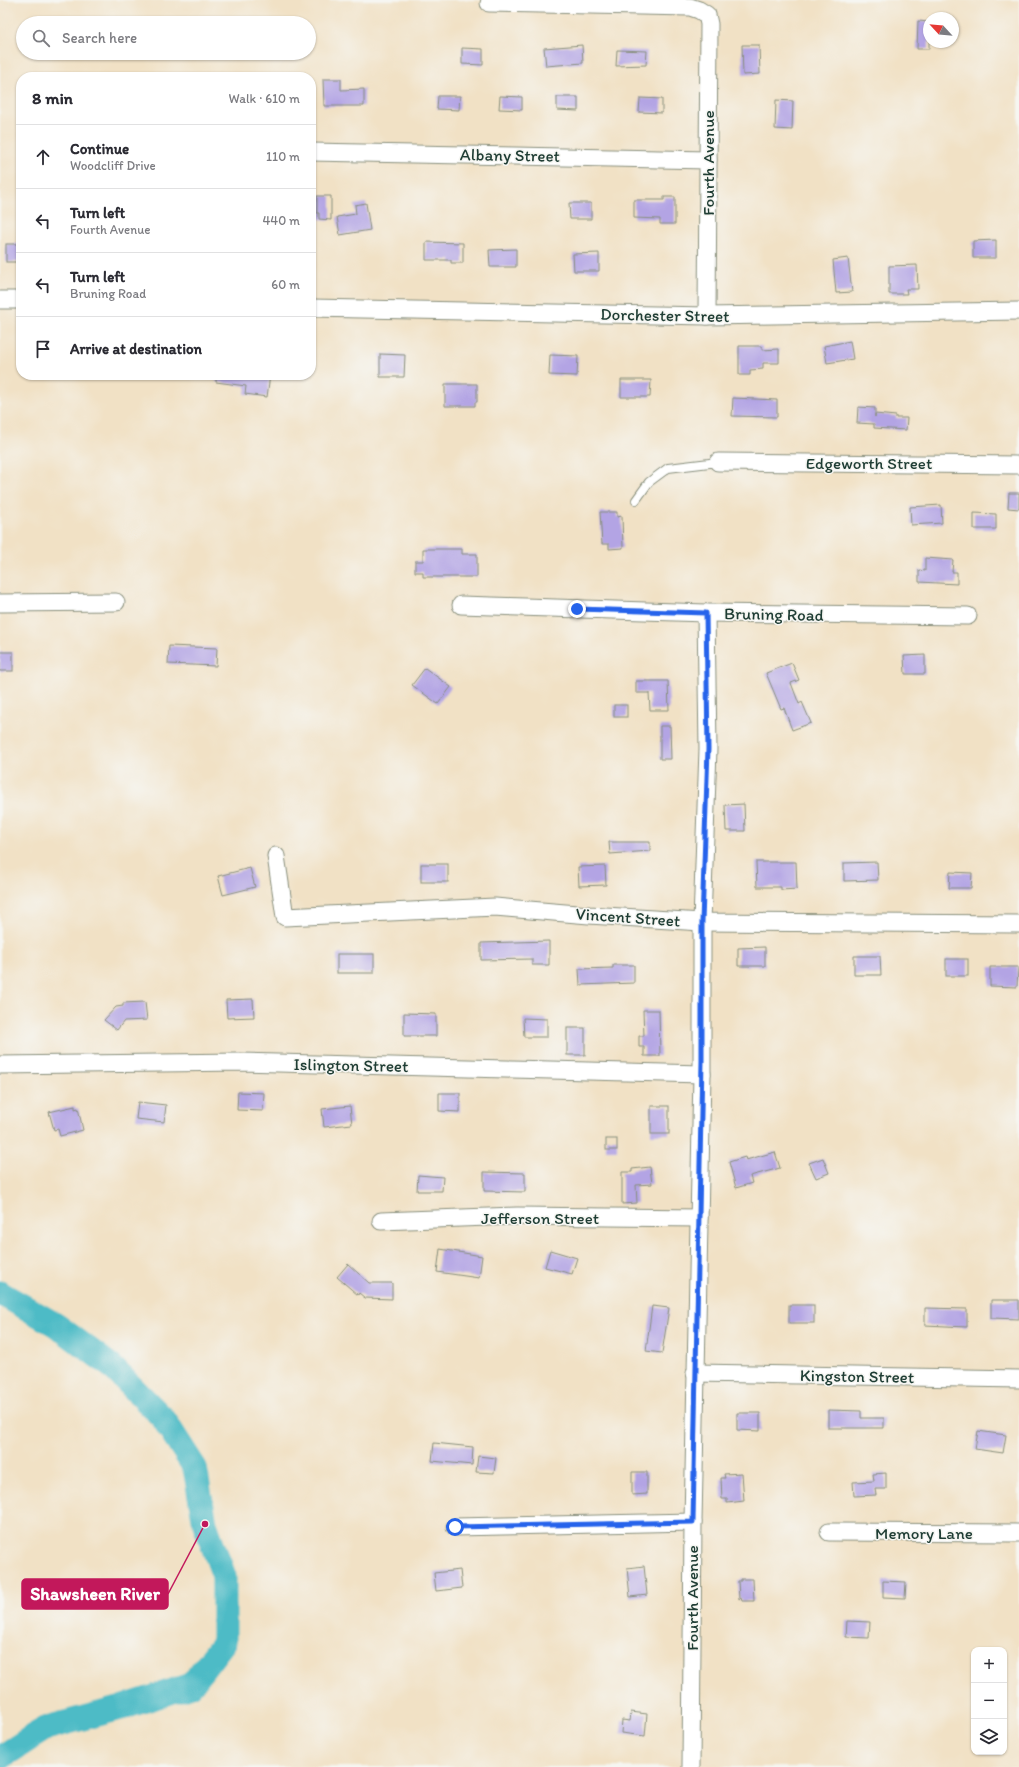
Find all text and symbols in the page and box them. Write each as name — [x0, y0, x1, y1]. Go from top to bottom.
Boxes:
north arrow — [923, 12, 959, 48]
search box — [16, 16, 316, 60]
icon: search — [30, 27, 52, 49]
text: Search here — [62, 29, 137, 47]
text: 8 min — [32, 88, 73, 108]
text: Walk · 610 m — [229, 91, 300, 106]
street label: Fourth Avenue — [698, 110, 718, 216]
text: Continue — [70, 140, 129, 158]
street label: Albany Street — [460, 144, 560, 166]
icon: ahead — [32, 146, 54, 168]
text: 110 m — [266, 149, 300, 164]
text: Woodcliff Drive — [70, 158, 156, 173]
text: Turn left — [70, 204, 125, 222]
icon: left — [32, 210, 54, 232]
text: 440 m — [263, 213, 300, 228]
text: Fourth Avenue — [70, 222, 151, 237]
text: Turn left — [70, 268, 125, 286]
icon: left — [32, 274, 54, 296]
text: 60 m — [271, 277, 300, 292]
text: Bruning Road — [70, 286, 146, 301]
street label: Dorchester Street — [600, 304, 730, 326]
icon: arrive — [32, 338, 54, 360]
text: Arrive at destination — [70, 340, 202, 358]
street label: Edgeworth Street — [806, 453, 932, 473]
route end — [568, 600, 586, 618]
street label: Bruning Road — [724, 603, 824, 625]
street label: Vincent Street — [575, 903, 681, 931]
street label: Islington Street — [293, 1054, 409, 1076]
street label: Jefferson Street — [481, 1208, 599, 1228]
street label: Kingston Street — [800, 1365, 915, 1387]
route start — [446, 1518, 464, 1536]
street label: Memory Lane — [875, 1523, 973, 1543]
street label: Fourth Avenue — [682, 1545, 702, 1651]
callout: Shawsheen River — [22, 1579, 168, 1609]
text: Shawsheen River — [30, 1583, 161, 1605]
map controls — [971, 1647, 1007, 1755]
button: + — [971, 1647, 1007, 1683]
button: − — [971, 1683, 1007, 1719]
button: layers — [971, 1719, 1007, 1755]

